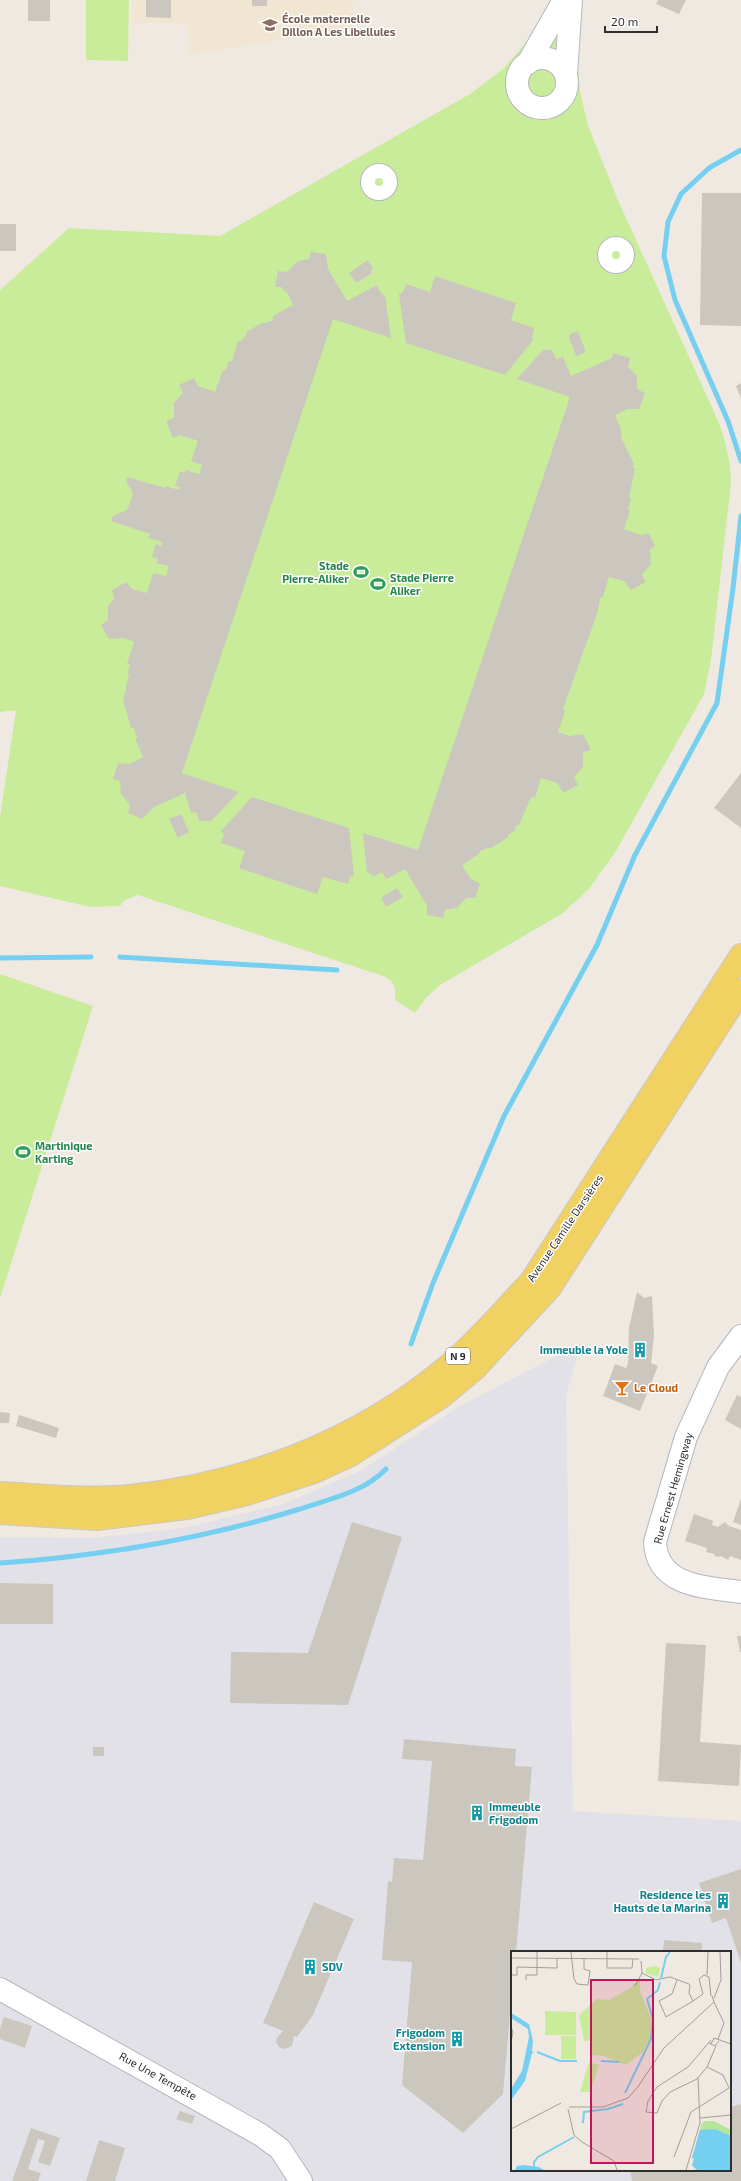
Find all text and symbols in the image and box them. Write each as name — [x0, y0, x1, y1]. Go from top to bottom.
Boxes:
scale bar — [605, 8, 657, 34]
place label: École maternelle Dillon A Les Libellules — [282, 11, 396, 38]
text: 20 m — [611, 14, 638, 28]
school or university icon: École maternelle Dillon A Les Libellules — [261, 16, 279, 34]
place label: Stade Pierre-Aliker — [282, 559, 349, 585]
sports icon: Stade Pierre-Aliker — [352, 563, 370, 581]
place label: Stade Pierre Aliker — [390, 571, 454, 597]
sports icon: Stade Pierre Aliker — [369, 575, 387, 593]
place label: Martinique Karting — [35, 1139, 93, 1165]
sports icon: Martinique Karting — [14, 1143, 32, 1161]
street label: Avenue Camille Darsières — [524, 1171, 606, 1284]
building icon: Immeuble la Yole — [631, 1341, 649, 1359]
place label: Immeuble la Yole — [540, 1343, 628, 1356]
road number: N 9 — [446, 1348, 470, 1364]
bar icon: Le Cloud — [613, 1379, 631, 1397]
place label: Le Cloud — [634, 1381, 678, 1394]
street label: Rue Ernest Hemingway — [650, 1430, 695, 1545]
place label: Immeuble Frigodom — [489, 1800, 541, 1826]
building icon: Immeuble Frigodom — [468, 1804, 486, 1822]
place label: Residence les Hauts de la Marina — [614, 1888, 711, 1914]
building icon: Residence les Hauts de la Marina — [714, 1892, 732, 1910]
inset map — [511, 1951, 731, 2171]
building icon: SDV — [301, 1958, 319, 1976]
place label: SDV — [322, 1960, 343, 1973]
place label: Frigodom Extension — [393, 2026, 445, 2052]
building icon: Frigodom Extension — [448, 2030, 466, 2048]
street label: Rue Une Tempête — [117, 2049, 199, 2102]

